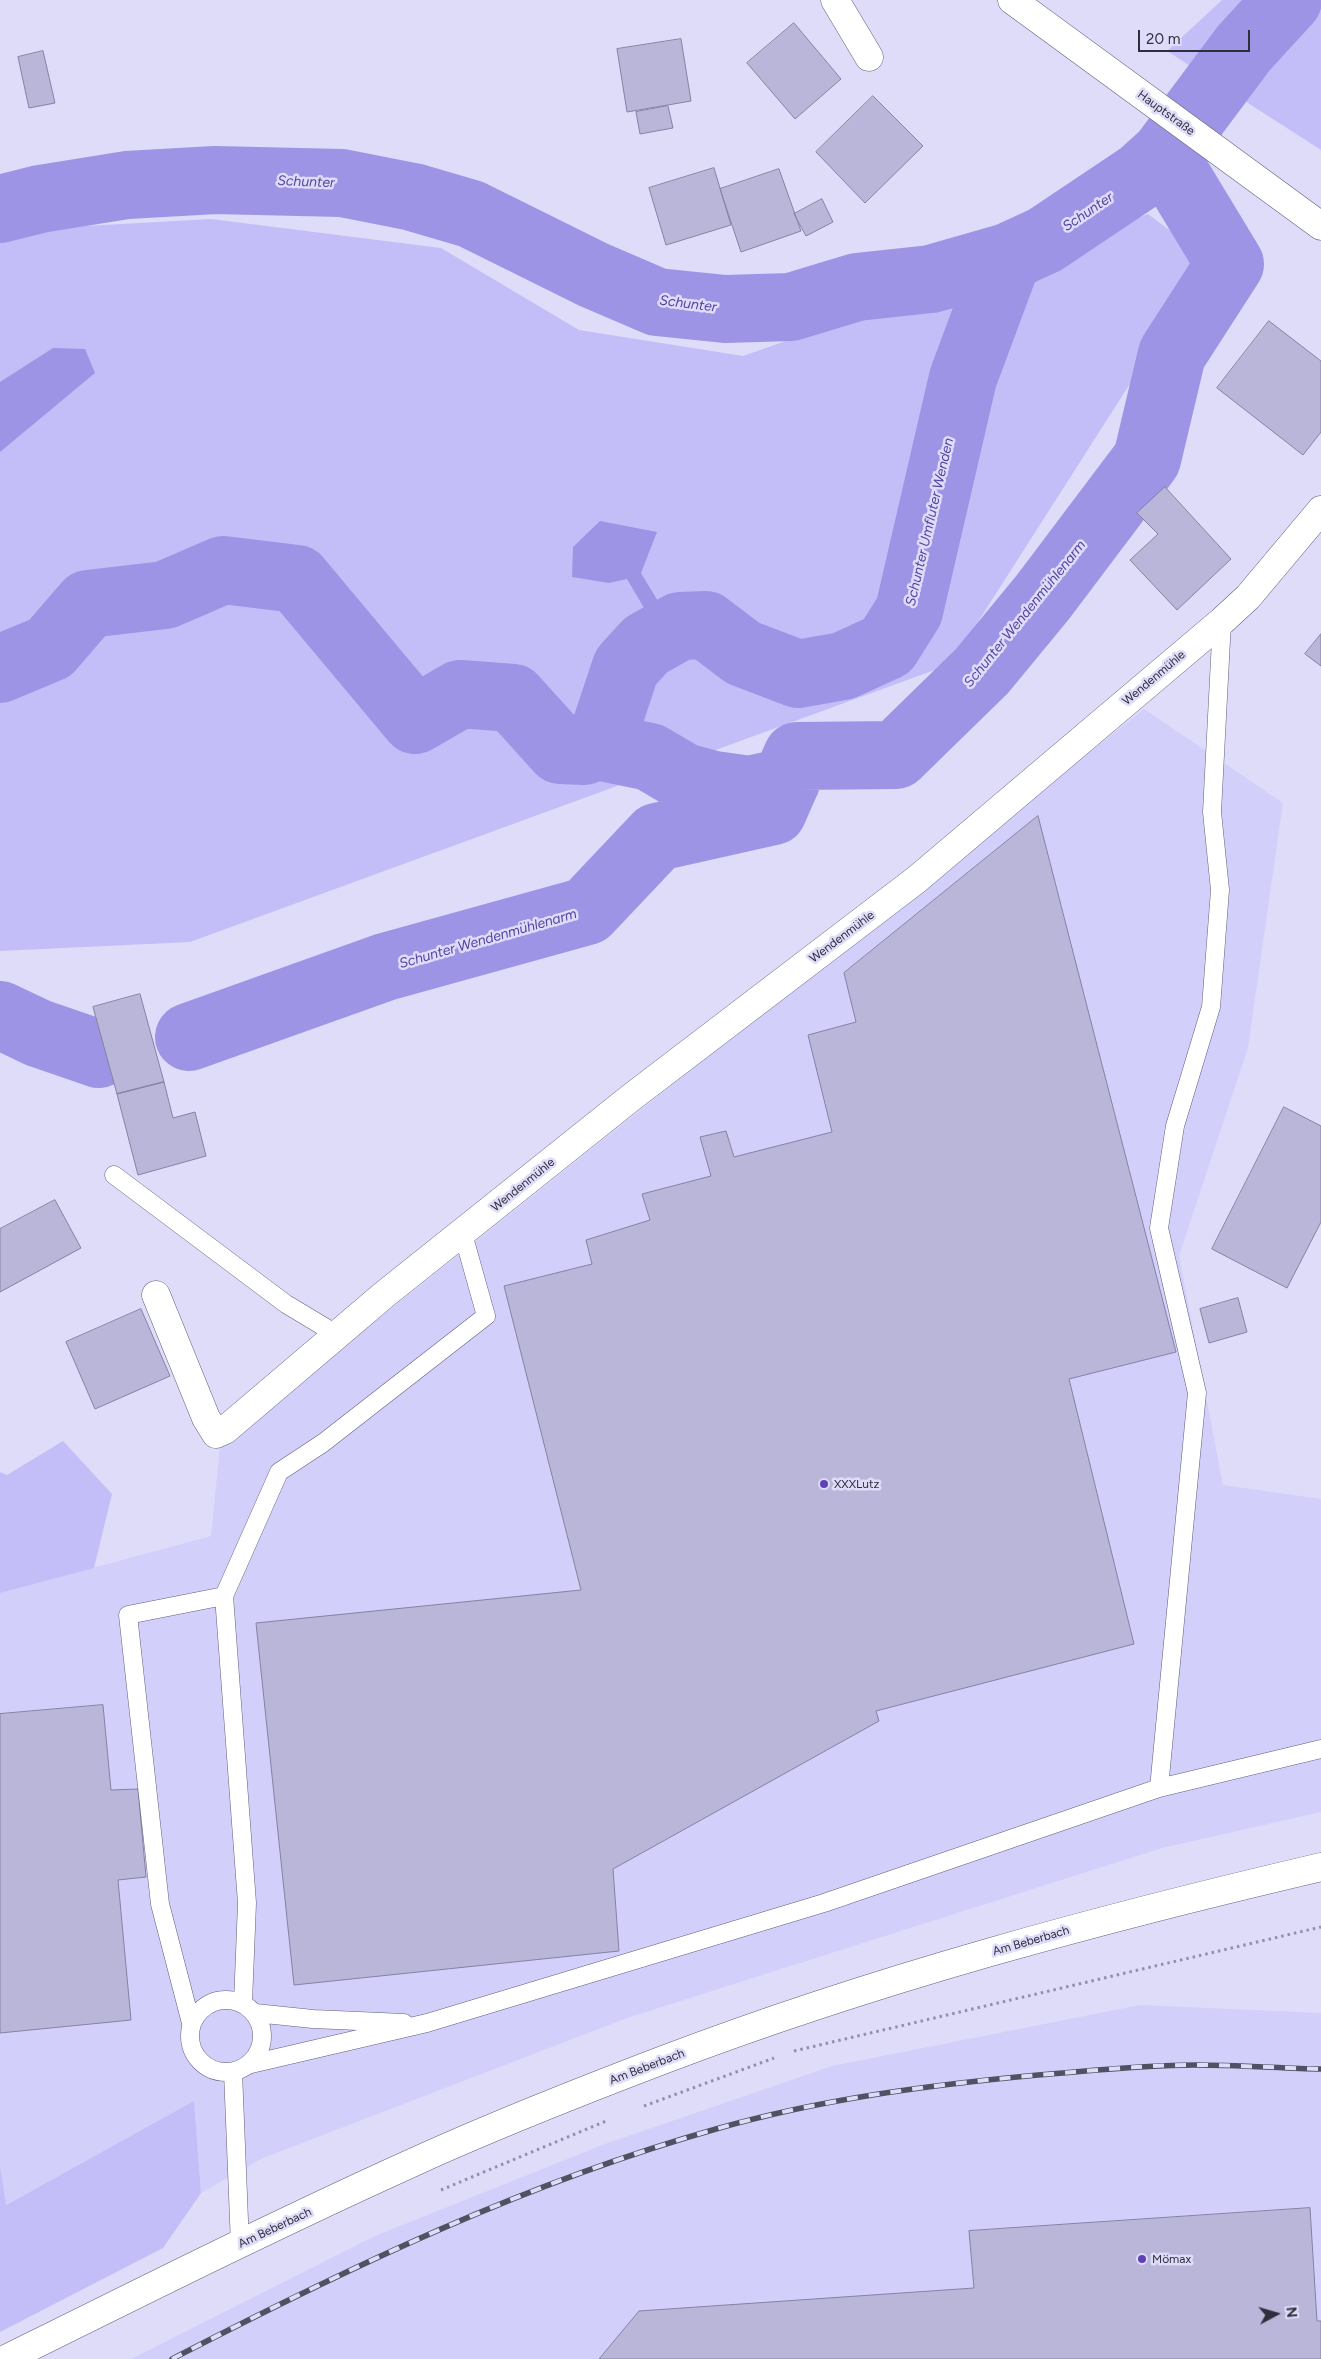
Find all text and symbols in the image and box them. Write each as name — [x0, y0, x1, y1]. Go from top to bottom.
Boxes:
scale bar — [1141, 20, 1254, 52]
text: 20 m — [1146, 30, 1180, 48]
street label: Hauptstraße — [1135, 87, 1197, 139]
water label: Schunter — [277, 173, 335, 191]
water label: Schunter — [1059, 189, 1117, 235]
water label: Schunter — [658, 292, 718, 316]
water label: Schunter Umfluter Wenden — [902, 436, 958, 608]
water label: Schunter Wendenmühlenarm — [961, 537, 1089, 691]
street label: Wendenmühle — [1120, 648, 1188, 708]
water label: Schunter Wendenmühlenarm — [397, 906, 579, 972]
street label: Wendenmühle — [807, 908, 877, 966]
street label: Wendenmühle — [488, 1155, 558, 1215]
place label: XXXLutz — [834, 1477, 879, 1491]
marker: XXXLutz — [818, 1478, 830, 1490]
street label: Am Beberbach — [991, 1923, 1071, 1959]
street label: Am Beberbach — [607, 2046, 687, 2088]
street label: Am Beberbach — [236, 2205, 314, 2251]
place label: Mömax — [1152, 2252, 1191, 2266]
marker: Mömax — [1136, 2253, 1148, 2265]
north arrow — [1251, 2289, 1301, 2339]
text: N — [1282, 2306, 1300, 2319]

